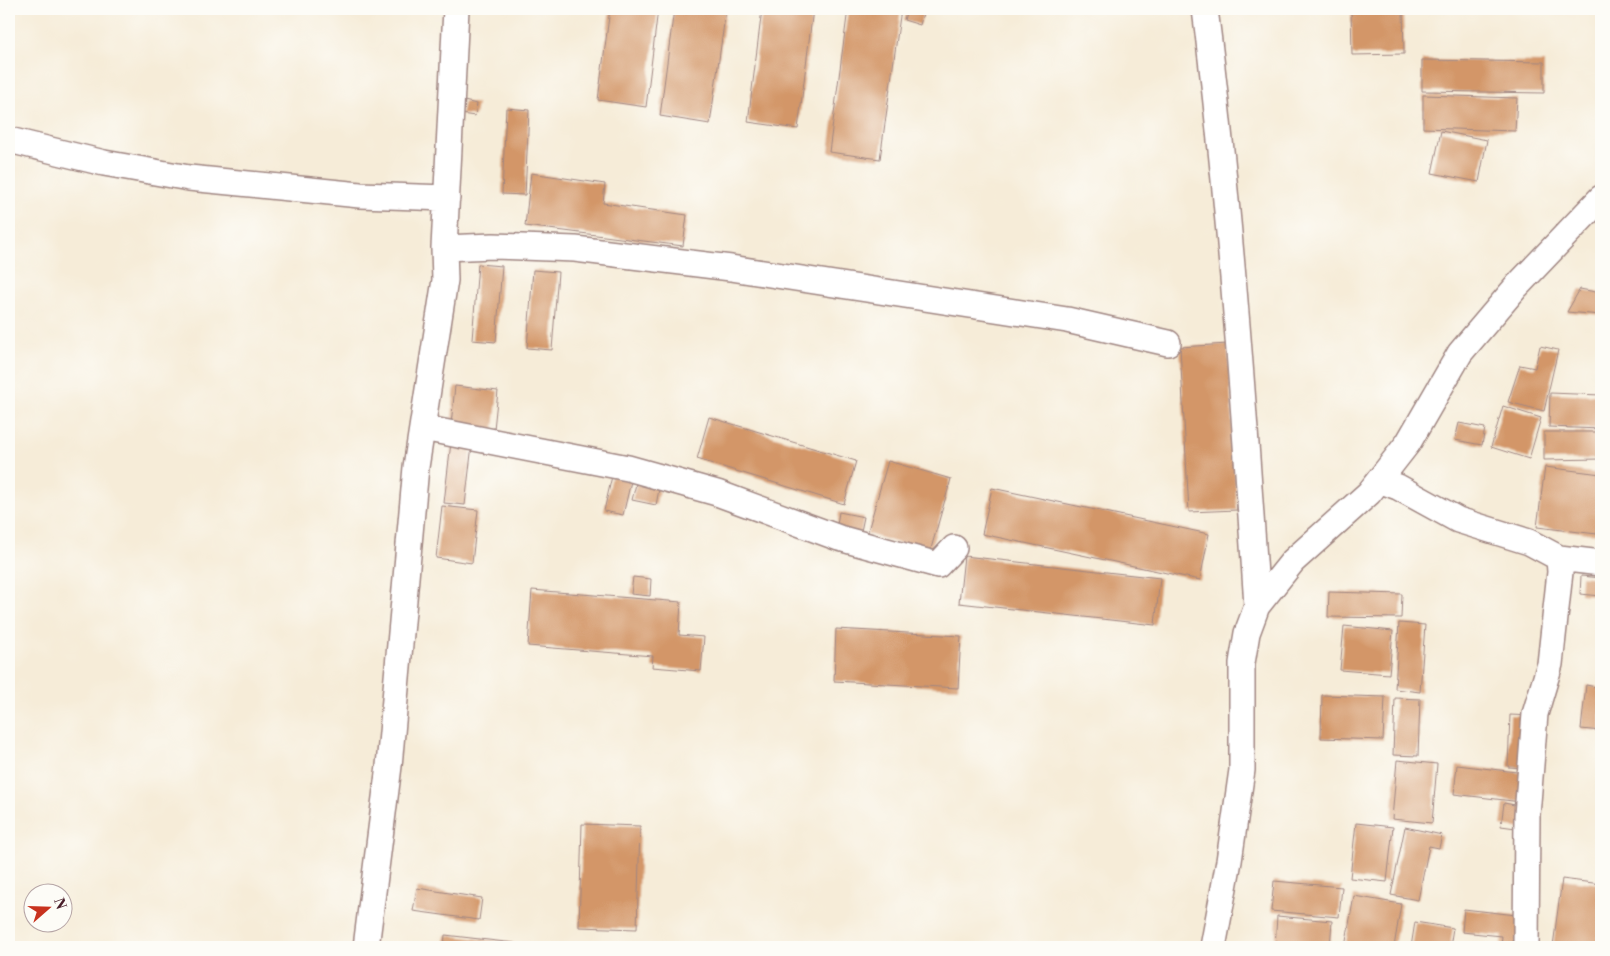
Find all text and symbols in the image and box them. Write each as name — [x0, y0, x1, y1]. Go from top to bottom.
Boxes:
north arrow — [22, 884, 72, 934]
text: N — [49, 896, 70, 912]

